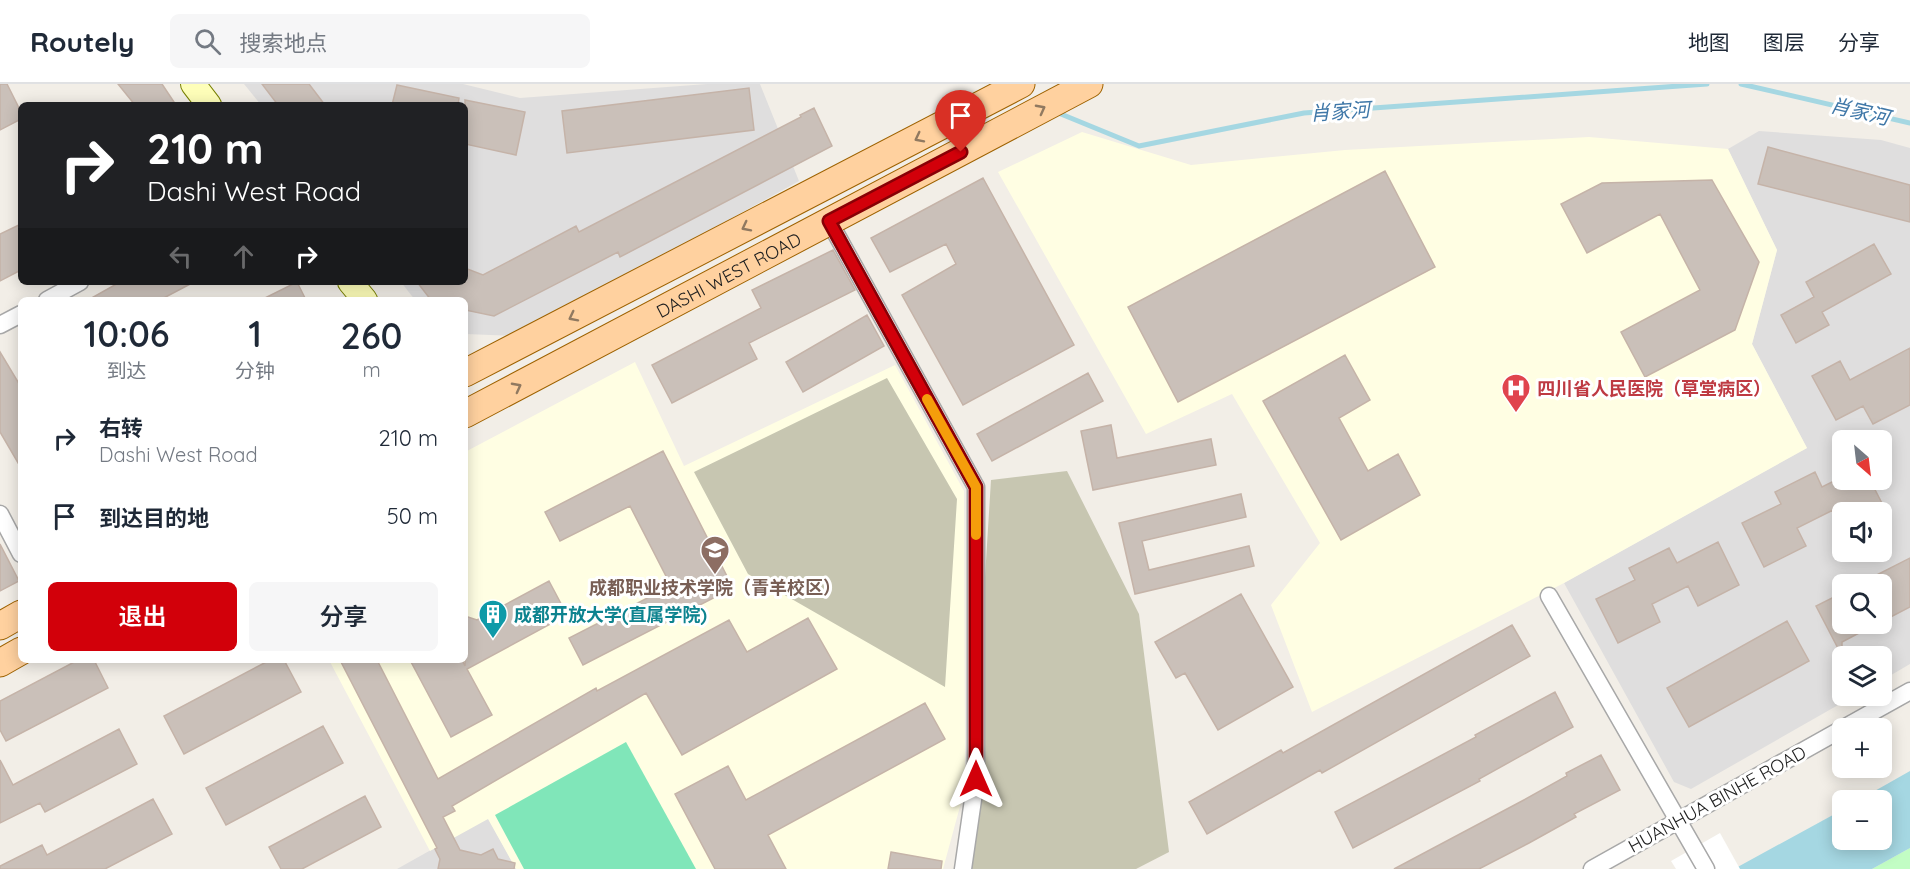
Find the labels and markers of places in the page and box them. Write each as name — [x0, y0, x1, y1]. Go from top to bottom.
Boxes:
pin — [935, 90, 986, 152]
hospital icon: 四川省人民医院（草堂病区） — [1500, 372, 1532, 414]
place label: 四川省人民医院（草堂病区） — [1537, 377, 1771, 400]
school or university icon: 成都职业技术学院（青羊校区） — [699, 534, 731, 576]
place label: 成都职业技术学院（青羊校区） — [589, 576, 841, 599]
building icon: 成都开放大学(直属学院) — [477, 598, 509, 640]
place label: 成都开放大学(直属学院) — [514, 603, 707, 626]

